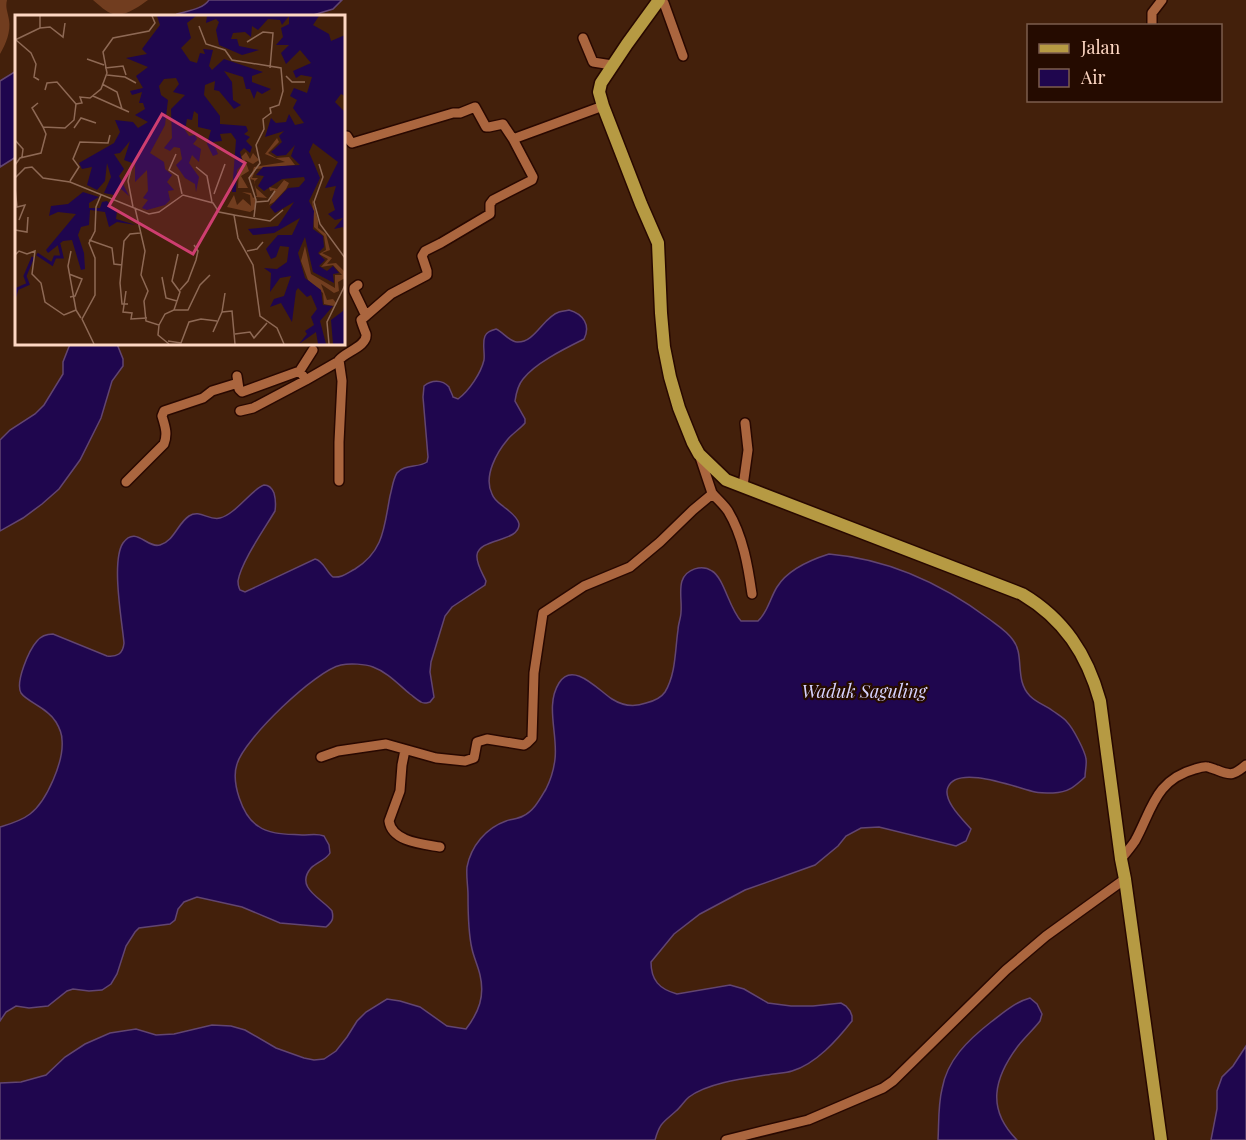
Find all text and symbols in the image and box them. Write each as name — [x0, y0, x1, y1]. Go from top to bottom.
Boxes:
inset map — [15, 15, 345, 345]
legend — [1027, 24, 1222, 102]
text: Jalan — [1080, 35, 1121, 59]
text: Air — [1080, 65, 1106, 89]
water label: Waduk Saguling — [801, 679, 928, 703]

